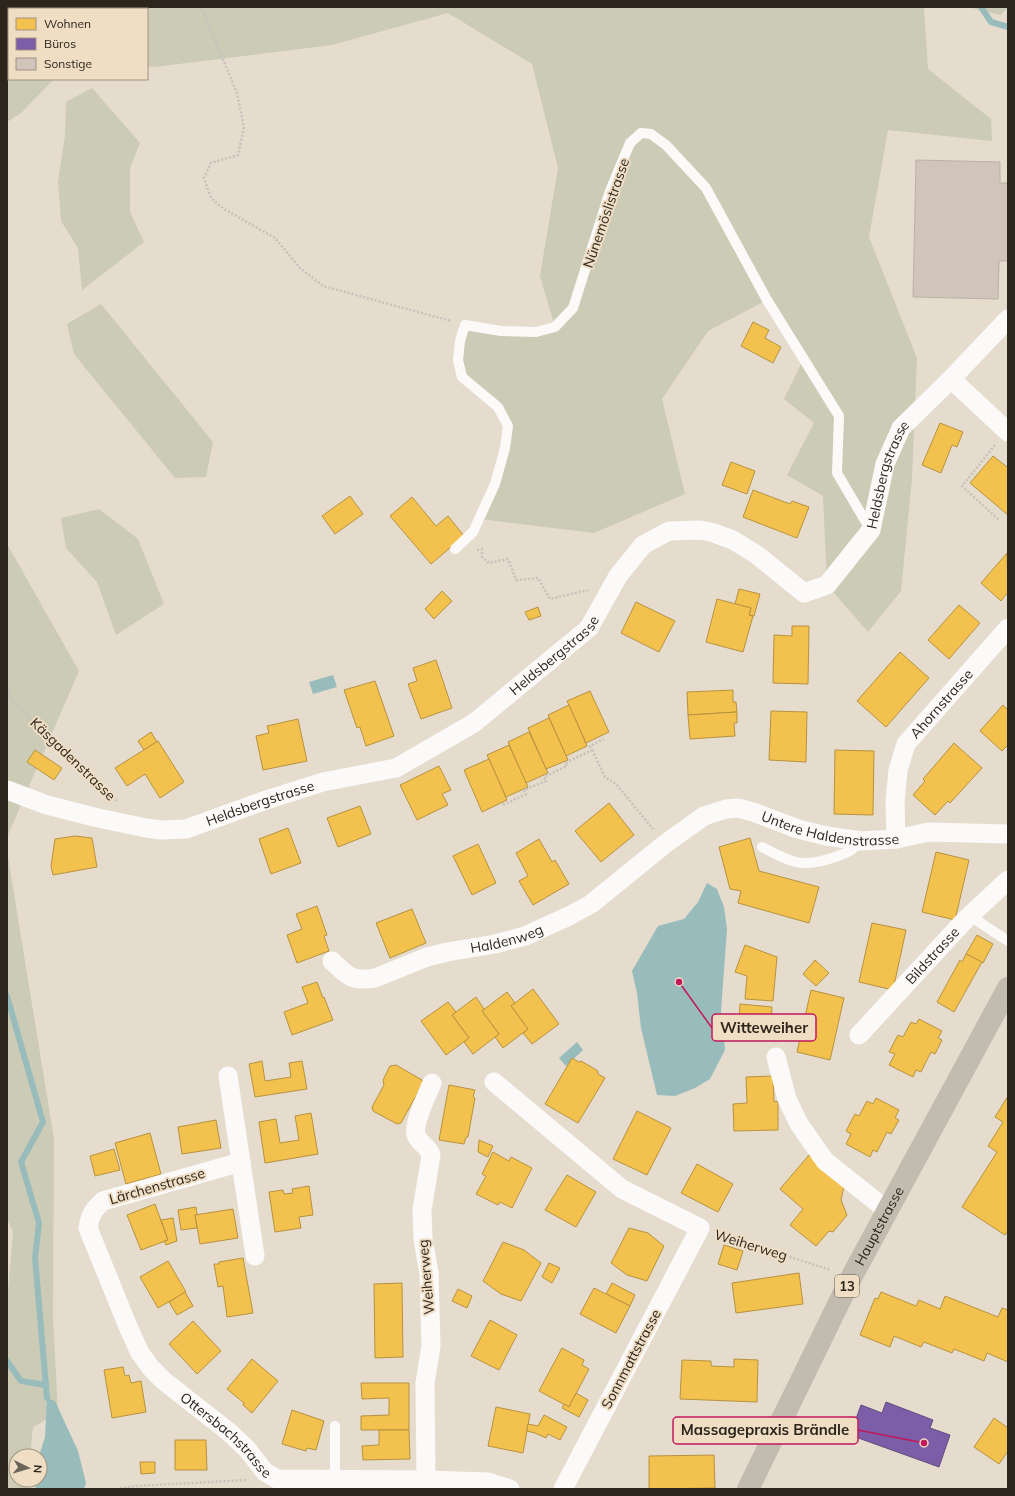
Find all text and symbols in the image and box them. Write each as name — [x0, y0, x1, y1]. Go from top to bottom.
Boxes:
legend — [8, 8, 148, 80]
text: Wohnen — [44, 16, 91, 31]
text: Büros — [44, 36, 76, 51]
text: Sonstige — [44, 56, 92, 71]
street label: Nünemöslistrasse — [579, 156, 633, 270]
street label: Heldsbergstrasse — [862, 416, 913, 531]
street label: Heldsbergstrasse — [506, 613, 603, 699]
street label: Ahornstrasse — [906, 665, 977, 742]
street label: Käsgadenstrasse — [26, 714, 120, 804]
street label: Heldsbergstrasse — [203, 776, 316, 830]
street label: Untere Haldenstrasse — [759, 807, 899, 850]
street label: Haldenweg — [469, 920, 546, 957]
street label: Bildstrasse — [901, 923, 963, 988]
callout: Witteweiher — [712, 1014, 816, 1041]
text: Witteweiher — [720, 1018, 808, 1037]
street label: Lärchenstrasse — [107, 1164, 207, 1208]
street label: Hauptstrasse — [850, 1183, 908, 1269]
street label: Weiherweg — [712, 1225, 790, 1265]
street label: Weiherweg — [414, 1239, 438, 1315]
road number: 13 — [835, 1275, 859, 1297]
street label: Sonnmattstrasse — [597, 1306, 665, 1412]
street label: Ottersbachstrasse — [177, 1388, 274, 1482]
callout: Massagepraxis Brändle — [673, 1417, 858, 1444]
text: Massagepraxis Brändle — [681, 1420, 849, 1439]
north arrow — [8, 1448, 48, 1488]
text: N — [31, 1464, 45, 1474]

